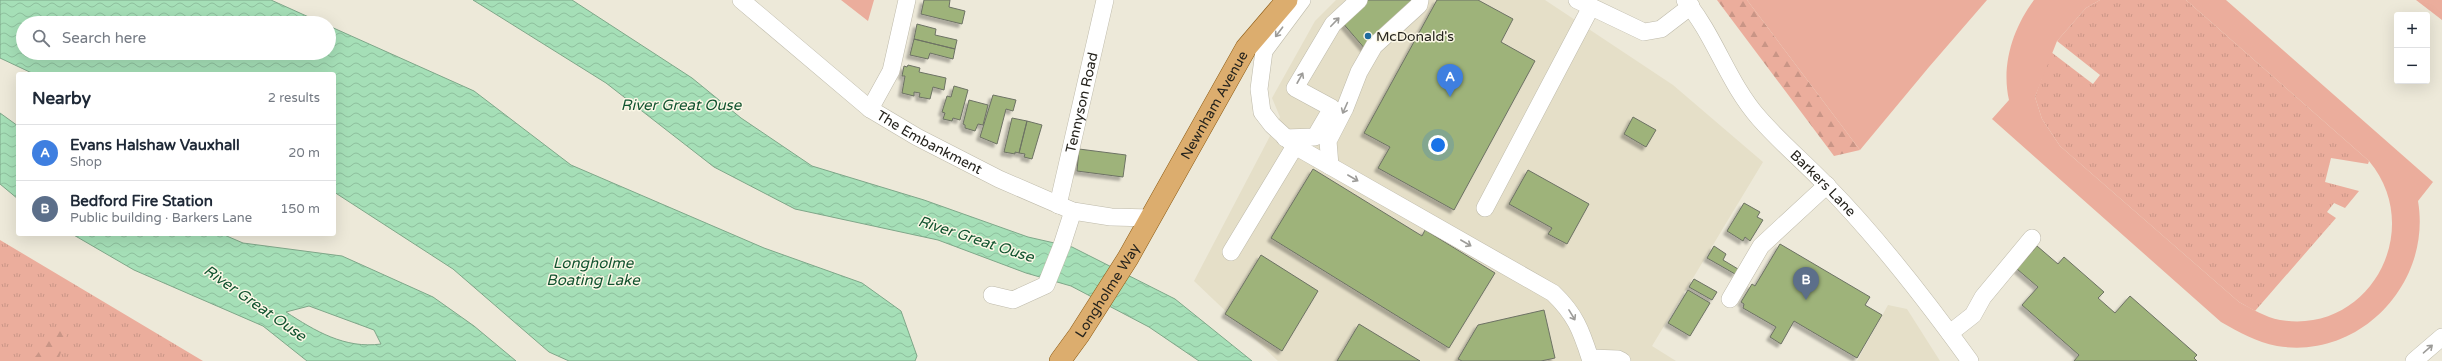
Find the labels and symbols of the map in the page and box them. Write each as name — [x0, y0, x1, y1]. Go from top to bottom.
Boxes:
one-way arrow — [1330, 17, 1340, 27]
one-way arrow — [1275, 26, 1283, 37]
place label: McDonald's — [1376, 28, 1454, 45]
marker: McDonald's — [1363, 31, 1373, 41]
street label: Newnham Avenue — [1177, 48, 1252, 162]
street label: Tennyson Road — [1062, 51, 1102, 155]
pin: A — [1437, 64, 1463, 97]
one-way arrow — [1297, 72, 1305, 84]
water label: River Great Ouse — [621, 96, 743, 114]
one-way arrow — [1341, 102, 1348, 114]
street label: The Embankment — [873, 107, 986, 178]
your location — [1428, 135, 1448, 155]
street label: Barkers Lane — [1786, 147, 1859, 220]
one-way arrow — [1347, 175, 1359, 183]
water label: River Great Ouse — [916, 212, 1038, 267]
one-way arrow — [1460, 239, 1472, 247]
street label: Longholme Way — [1072, 240, 1144, 341]
water label: Longholme Boating Lake — [546, 254, 641, 289]
water label: River Great Ouse — [200, 261, 311, 346]
pin: B — [1793, 267, 1819, 300]
one-way arrow — [1569, 309, 1577, 321]
one-way arrow — [2423, 344, 2433, 354]

